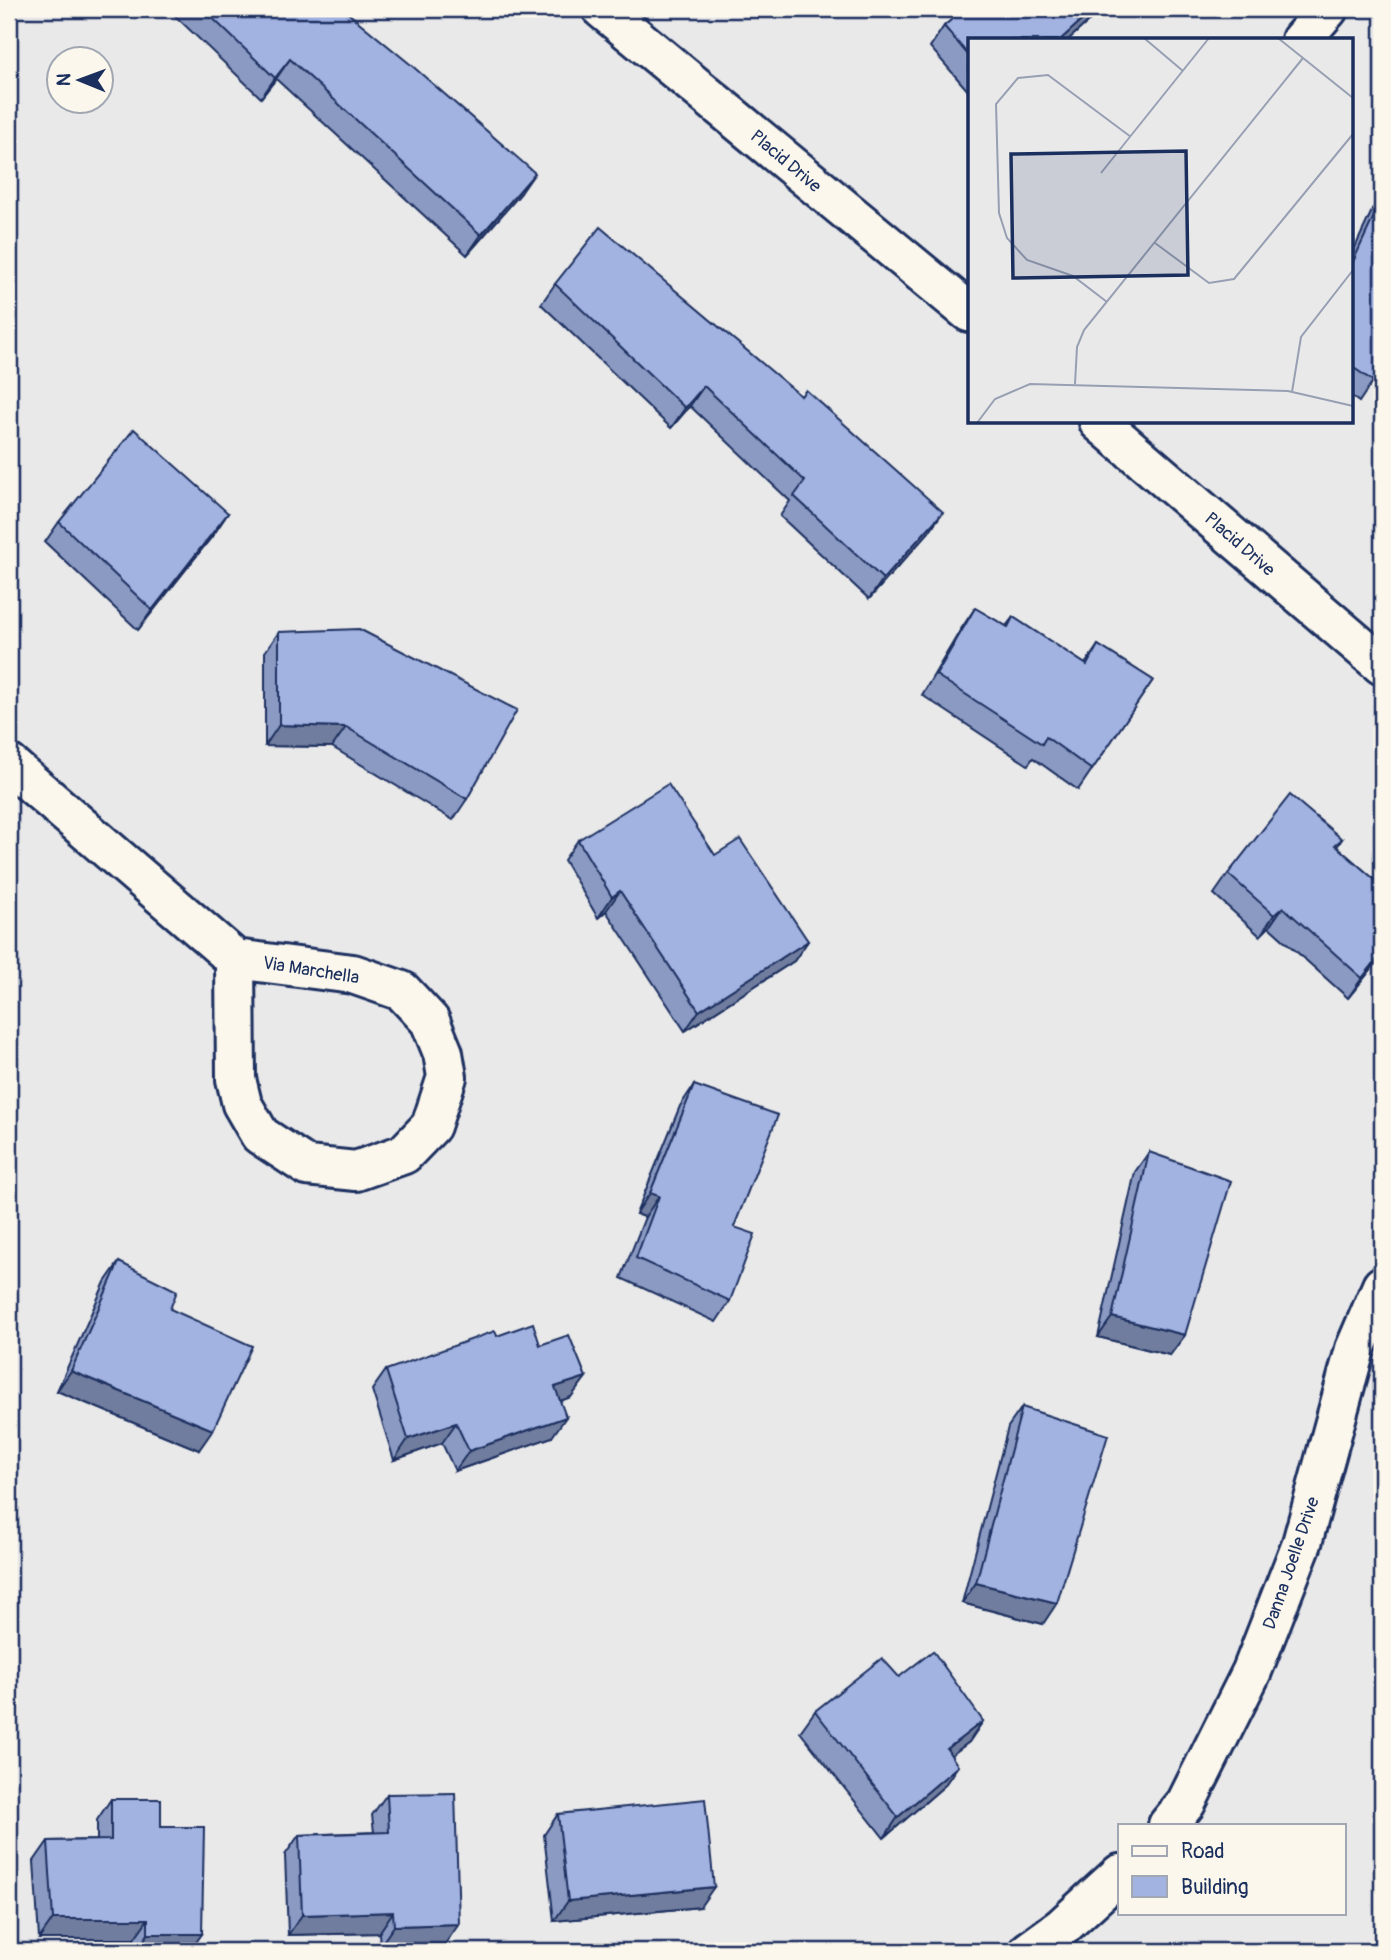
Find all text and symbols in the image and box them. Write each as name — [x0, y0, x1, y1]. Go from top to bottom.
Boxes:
inset map — [968, 38, 1352, 424]
north arrow — [46, 46, 116, 116]
text: N — [52, 73, 76, 86]
street label: Placid Drive — [745, 125, 826, 198]
street label: Placid Drive — [1200, 507, 1280, 581]
street label: Via Marchella — [261, 952, 361, 989]
street label: Danna Joelle Drive — [1258, 1494, 1325, 1632]
legend — [1118, 1824, 1346, 1914]
text: Road — [1181, 1838, 1225, 1865]
text: Building — [1181, 1874, 1248, 1901]

